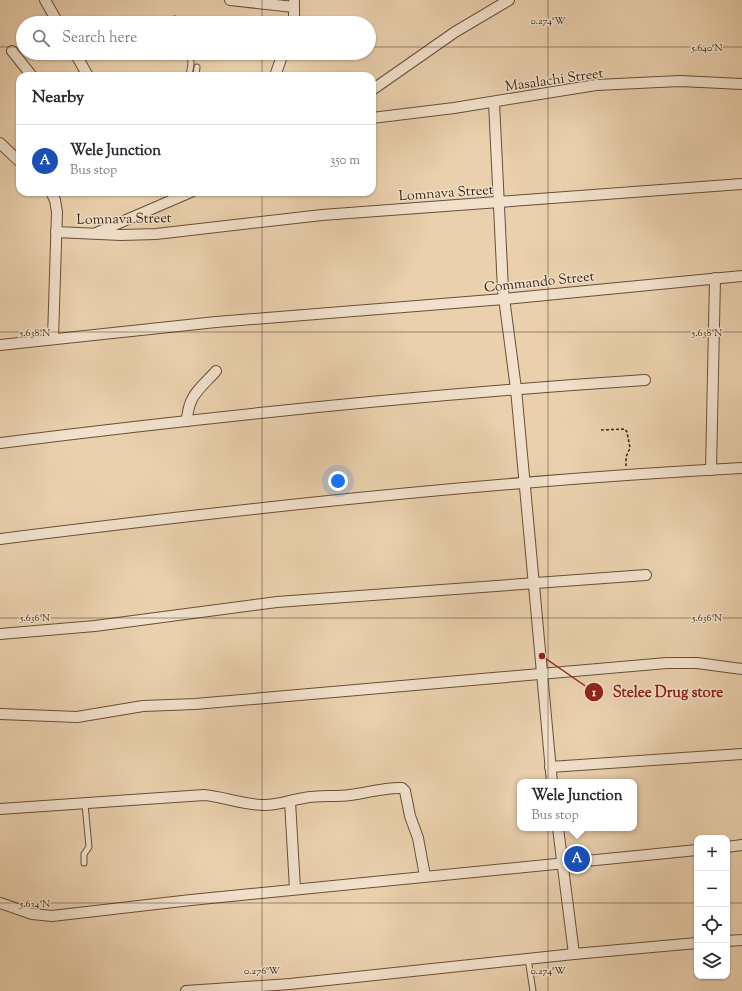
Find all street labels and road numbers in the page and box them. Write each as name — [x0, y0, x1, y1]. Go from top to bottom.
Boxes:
street label: Masalachi Street — [504, 64, 605, 98]
street label: Lomnava Street — [398, 181, 494, 207]
street label: Lomnava Street — [76, 209, 172, 231]
street label: Commando Street — [483, 267, 596, 299]

